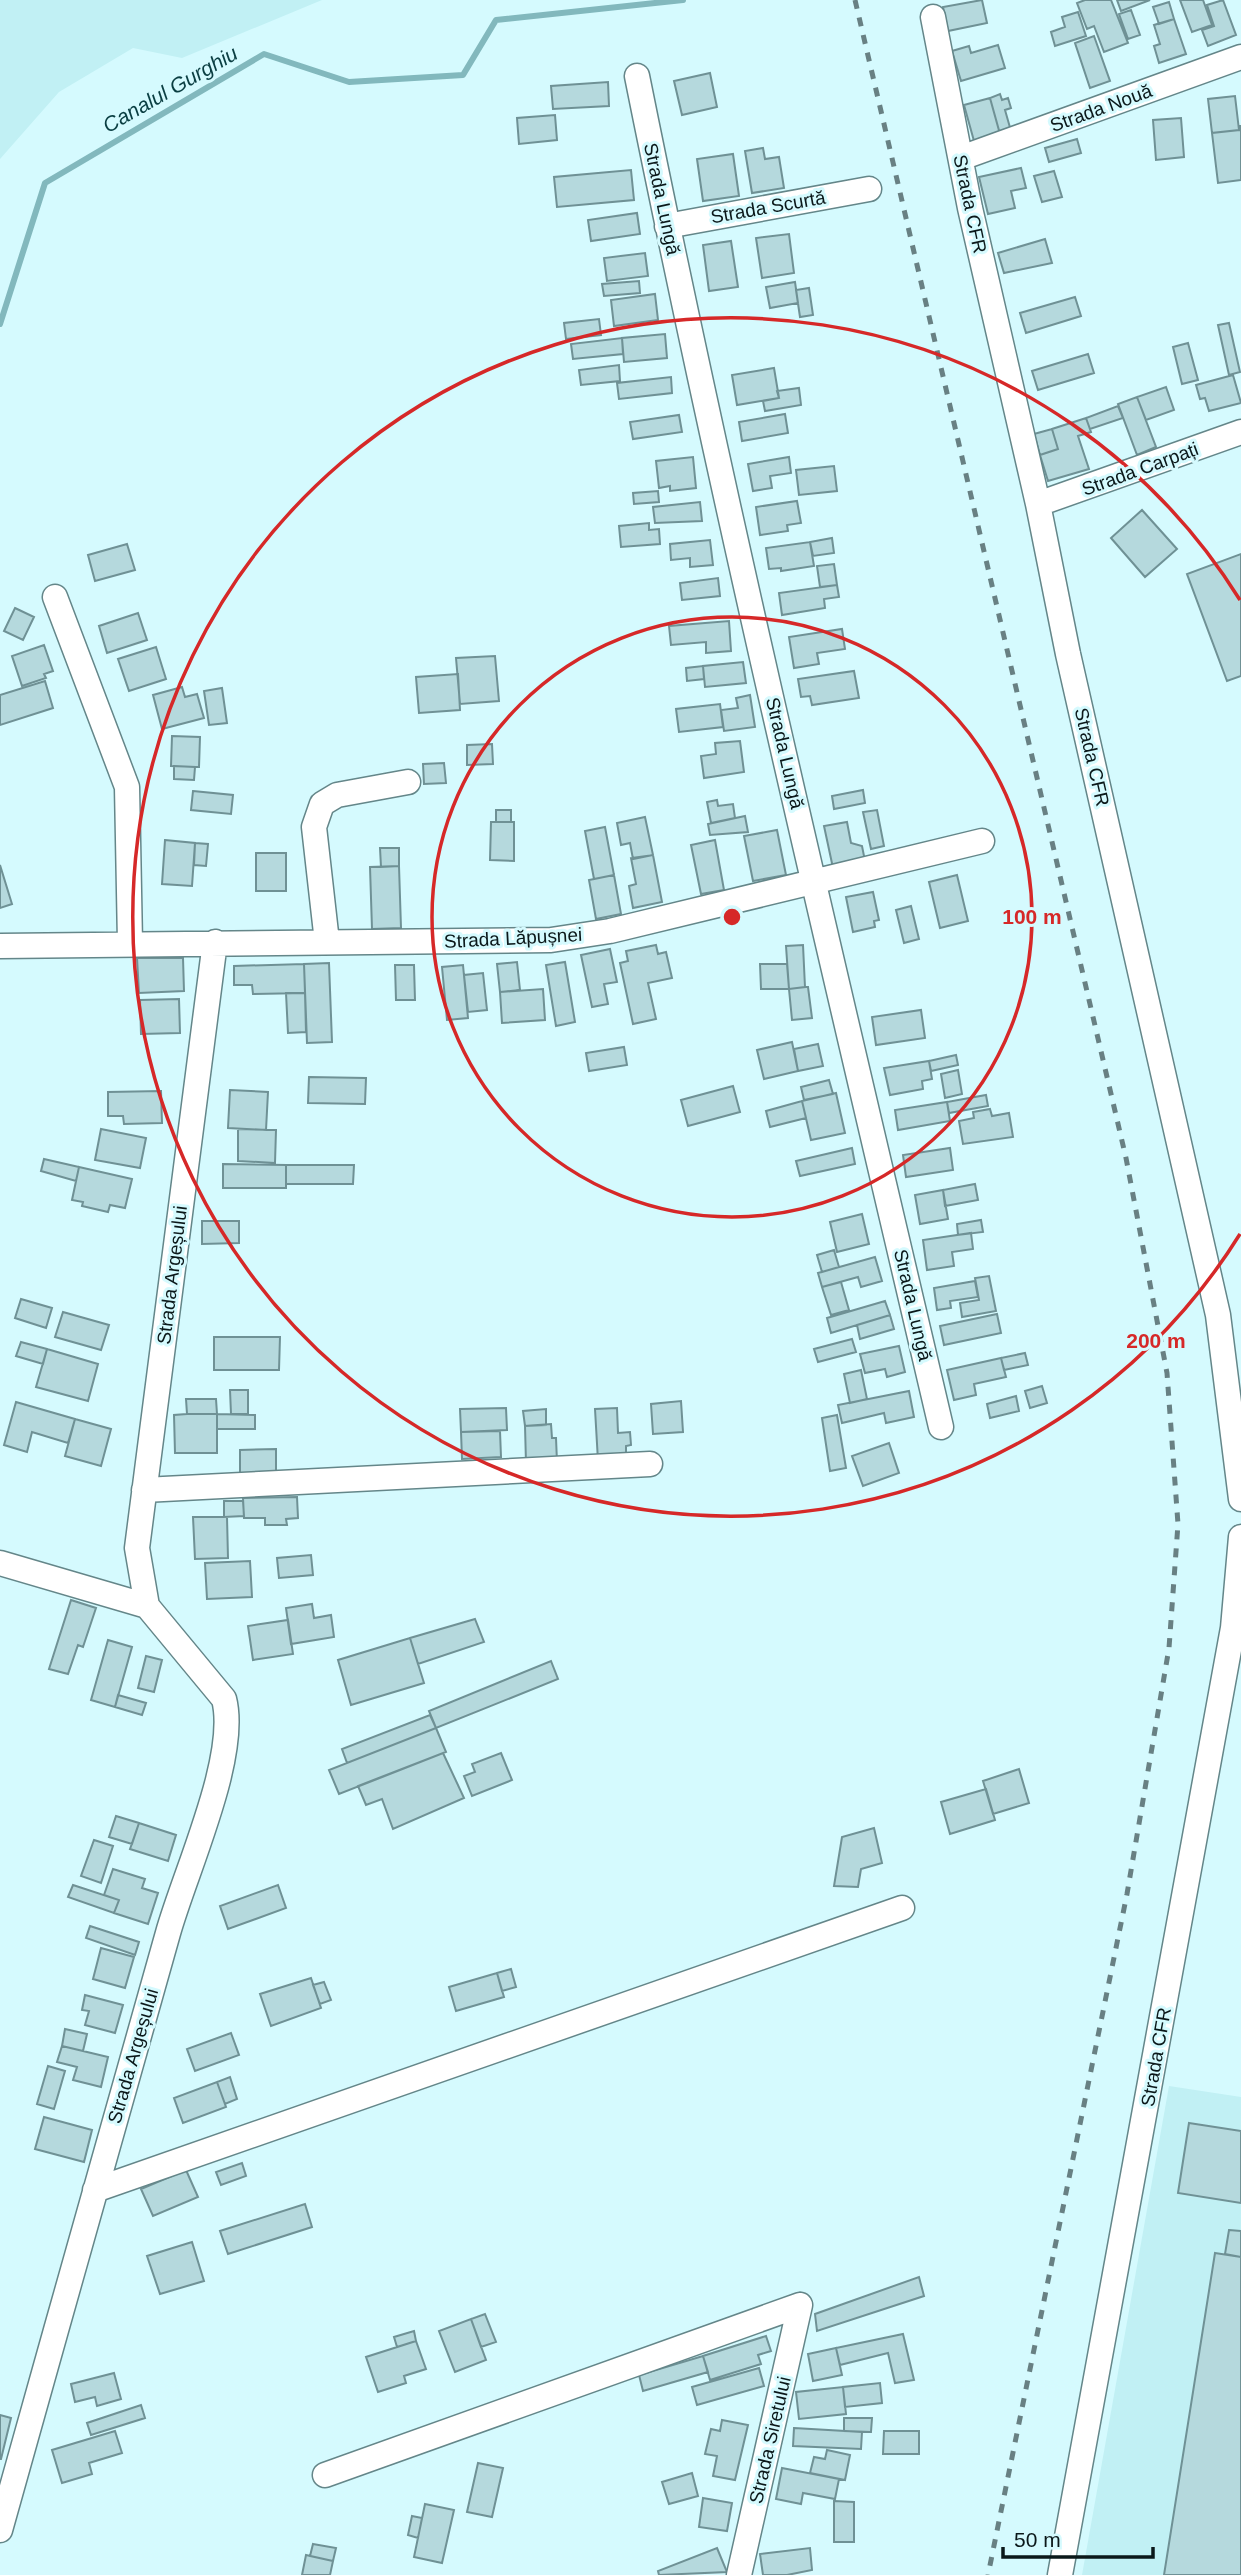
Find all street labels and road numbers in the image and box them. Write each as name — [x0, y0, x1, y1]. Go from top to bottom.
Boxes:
street label: Strada Nouă — [1047, 80, 1155, 136]
street label: Strada Lungă — [640, 141, 684, 257]
street label: Strada CFR — [949, 153, 991, 255]
street label: Strada Scurtă — [709, 186, 827, 227]
street label: Strada Carpați — [1079, 438, 1201, 500]
street label: Strada Lungă — [762, 695, 808, 811]
street label: Strada CFR — [1070, 706, 1114, 808]
street label: Strada Lăpușnei — [443, 924, 583, 952]
street label: Strada Argeșului — [153, 1205, 191, 1345]
street label: Strada Lungă — [890, 1247, 936, 1363]
street label: Strada Argeșului — [104, 1986, 162, 2126]
street label: Strada CFR — [1137, 2006, 1175, 2108]
street label: Strada Siretului — [745, 2374, 795, 2506]

